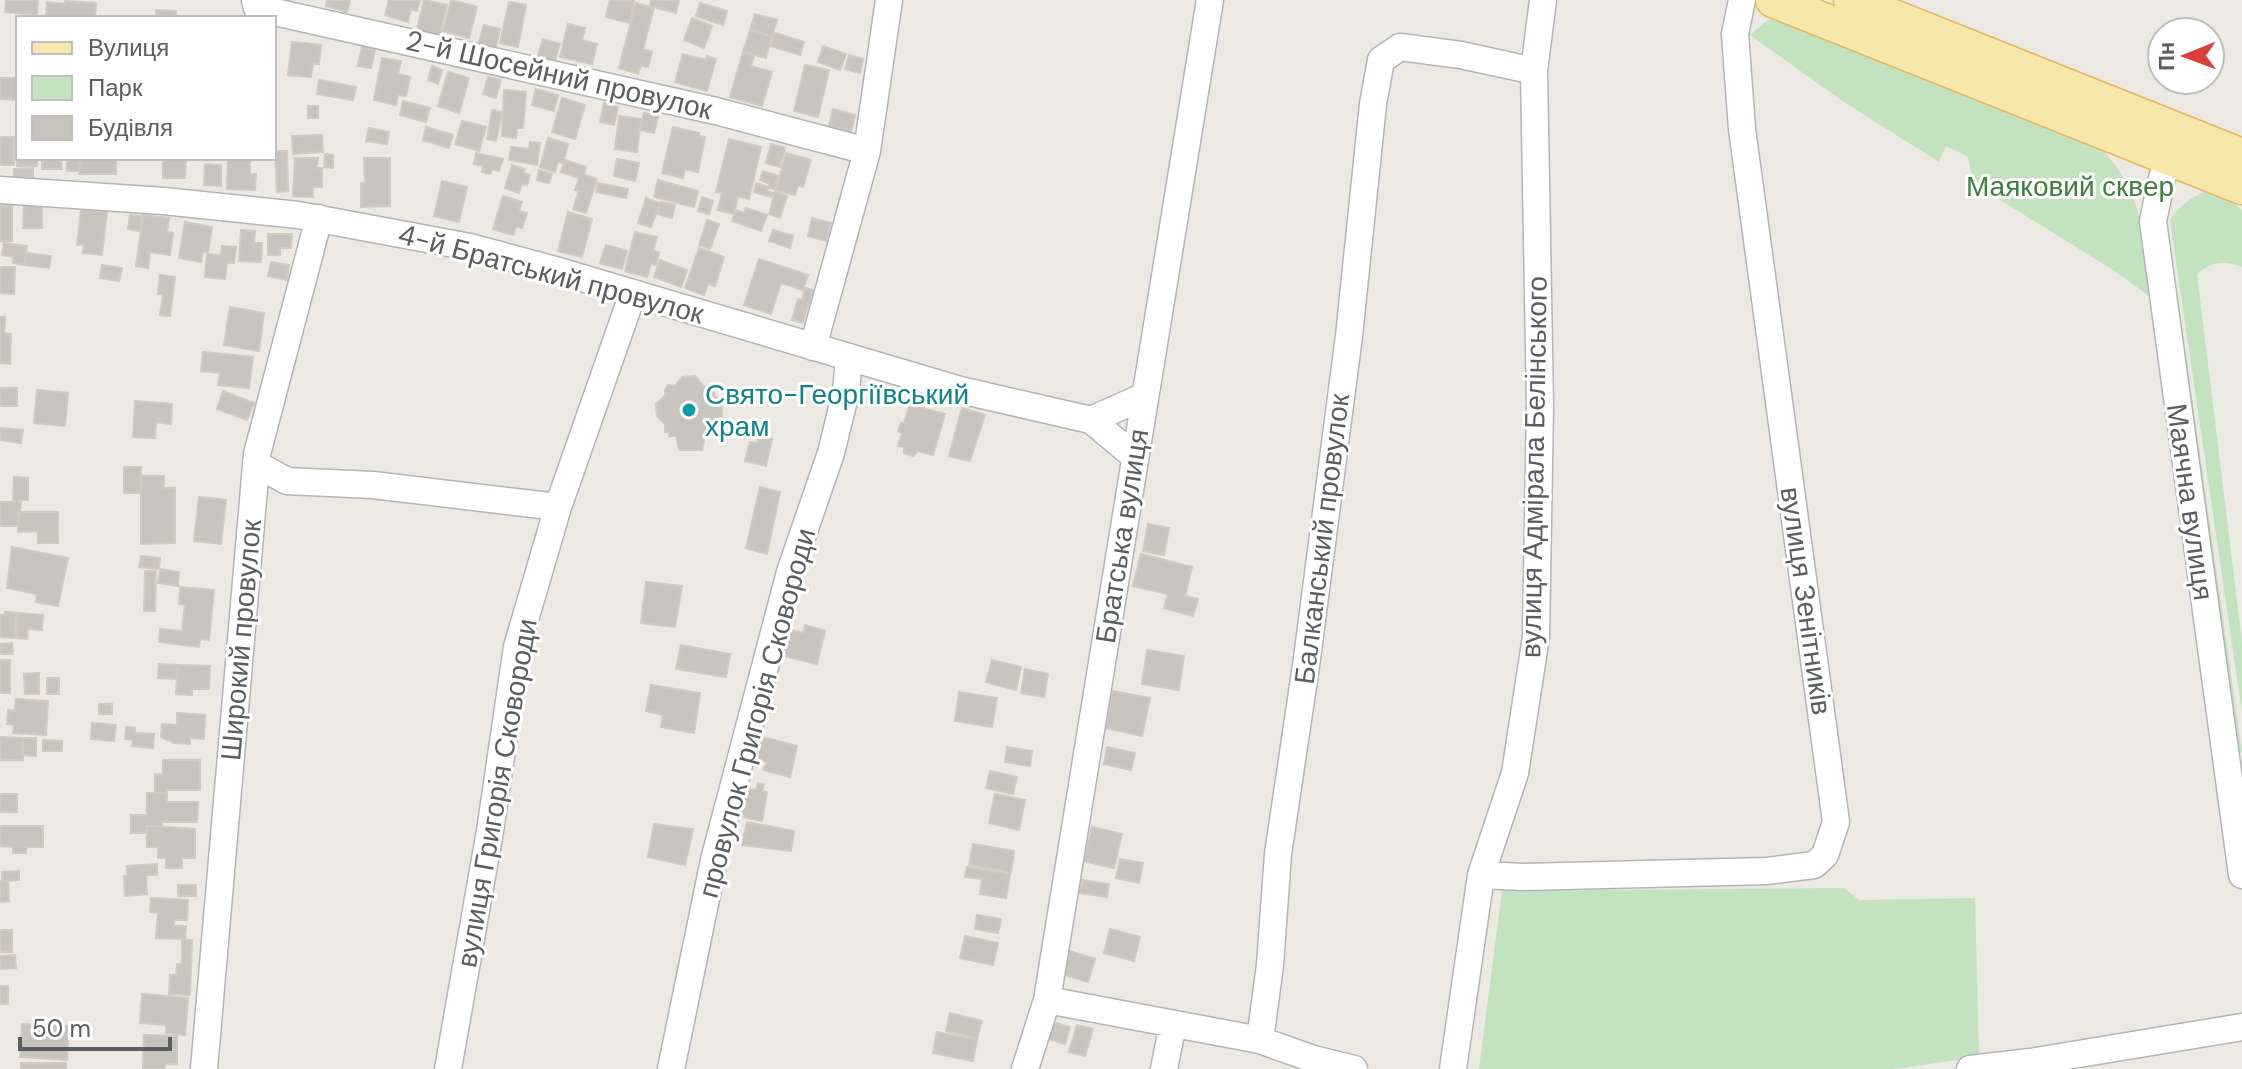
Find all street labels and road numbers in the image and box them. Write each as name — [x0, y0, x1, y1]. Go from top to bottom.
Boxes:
street label: 2-й Шосейний провулок — [402, 22, 717, 128]
street label: 4-й Братський провулок — [394, 215, 708, 333]
street label: вулиця Адмірала Белінського — [1512, 276, 1556, 658]
street label: Балканський провулок — [1286, 391, 1358, 686]
street label: Маячна вулиця — [2158, 401, 2222, 603]
street label: Братська вулиця — [1087, 426, 1157, 646]
street label: вулиця Зенітників — [1772, 485, 1840, 717]
street label: Широкий провулок — [212, 517, 270, 762]
street label: провулок Григорія Сковороди — [690, 524, 824, 902]
street label: вулиця Григорія Сковороди — [448, 616, 546, 970]

